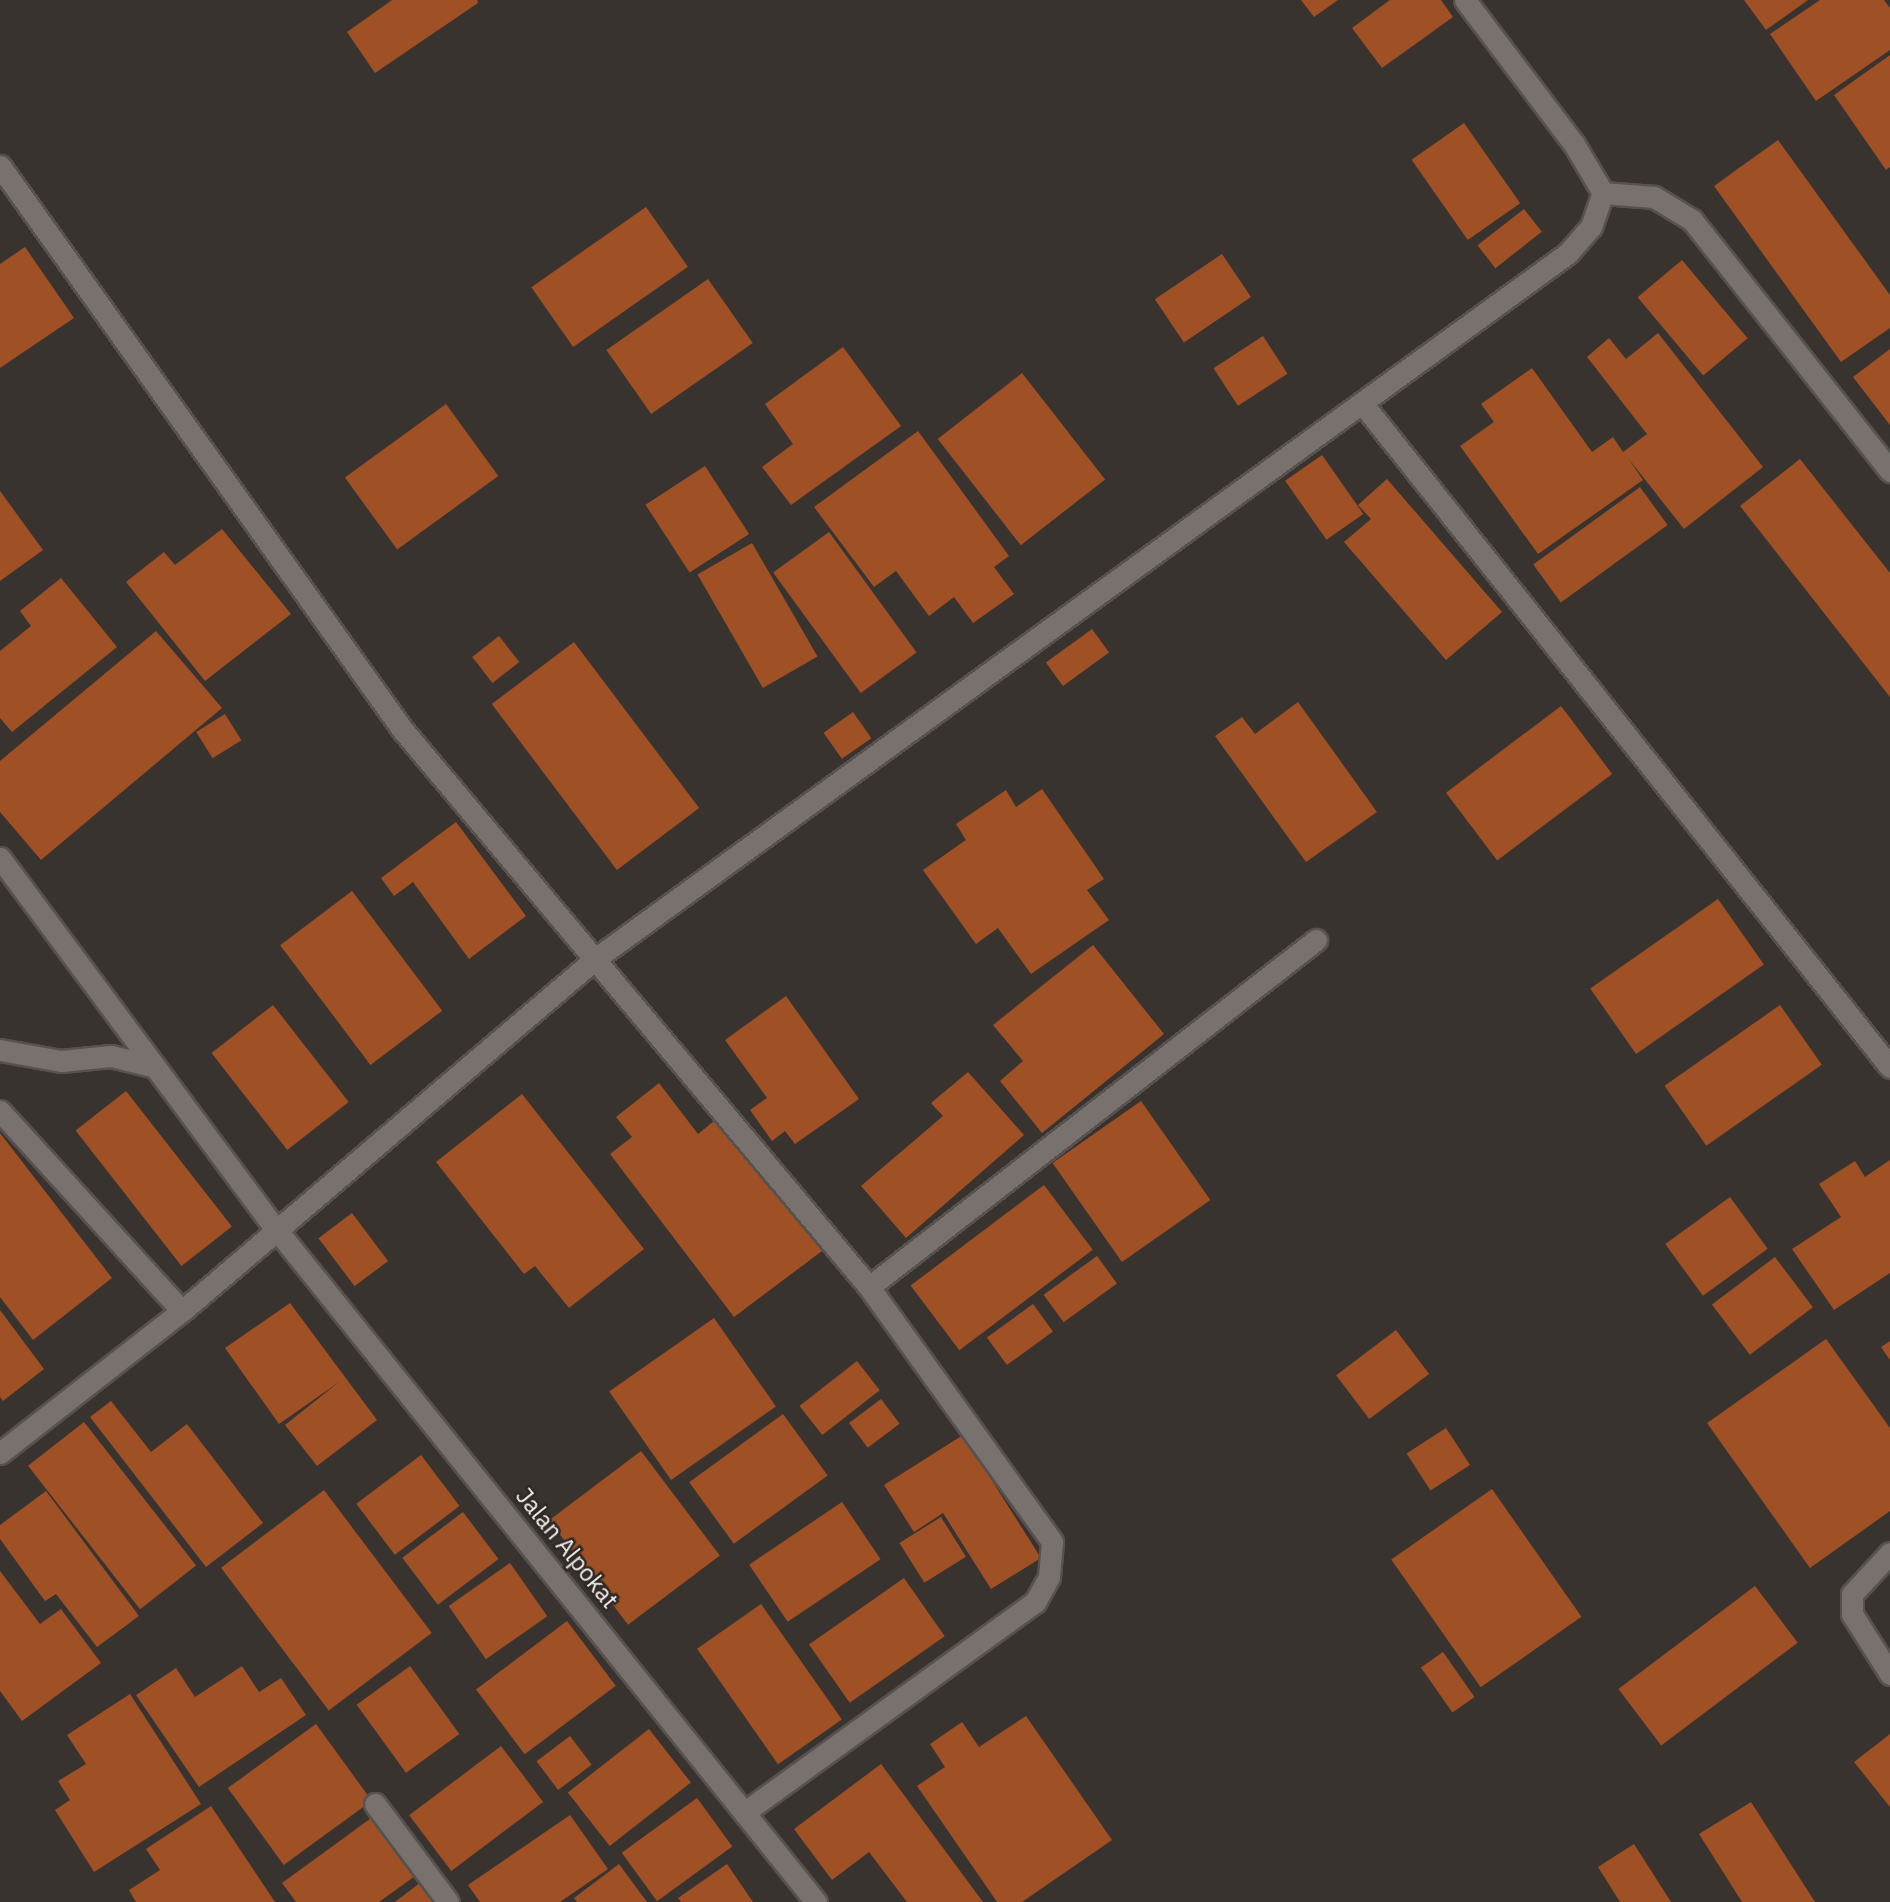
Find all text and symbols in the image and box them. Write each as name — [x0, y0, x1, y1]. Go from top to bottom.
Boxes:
street label: Jalan Alpokat — [510, 1482, 624, 1614]

